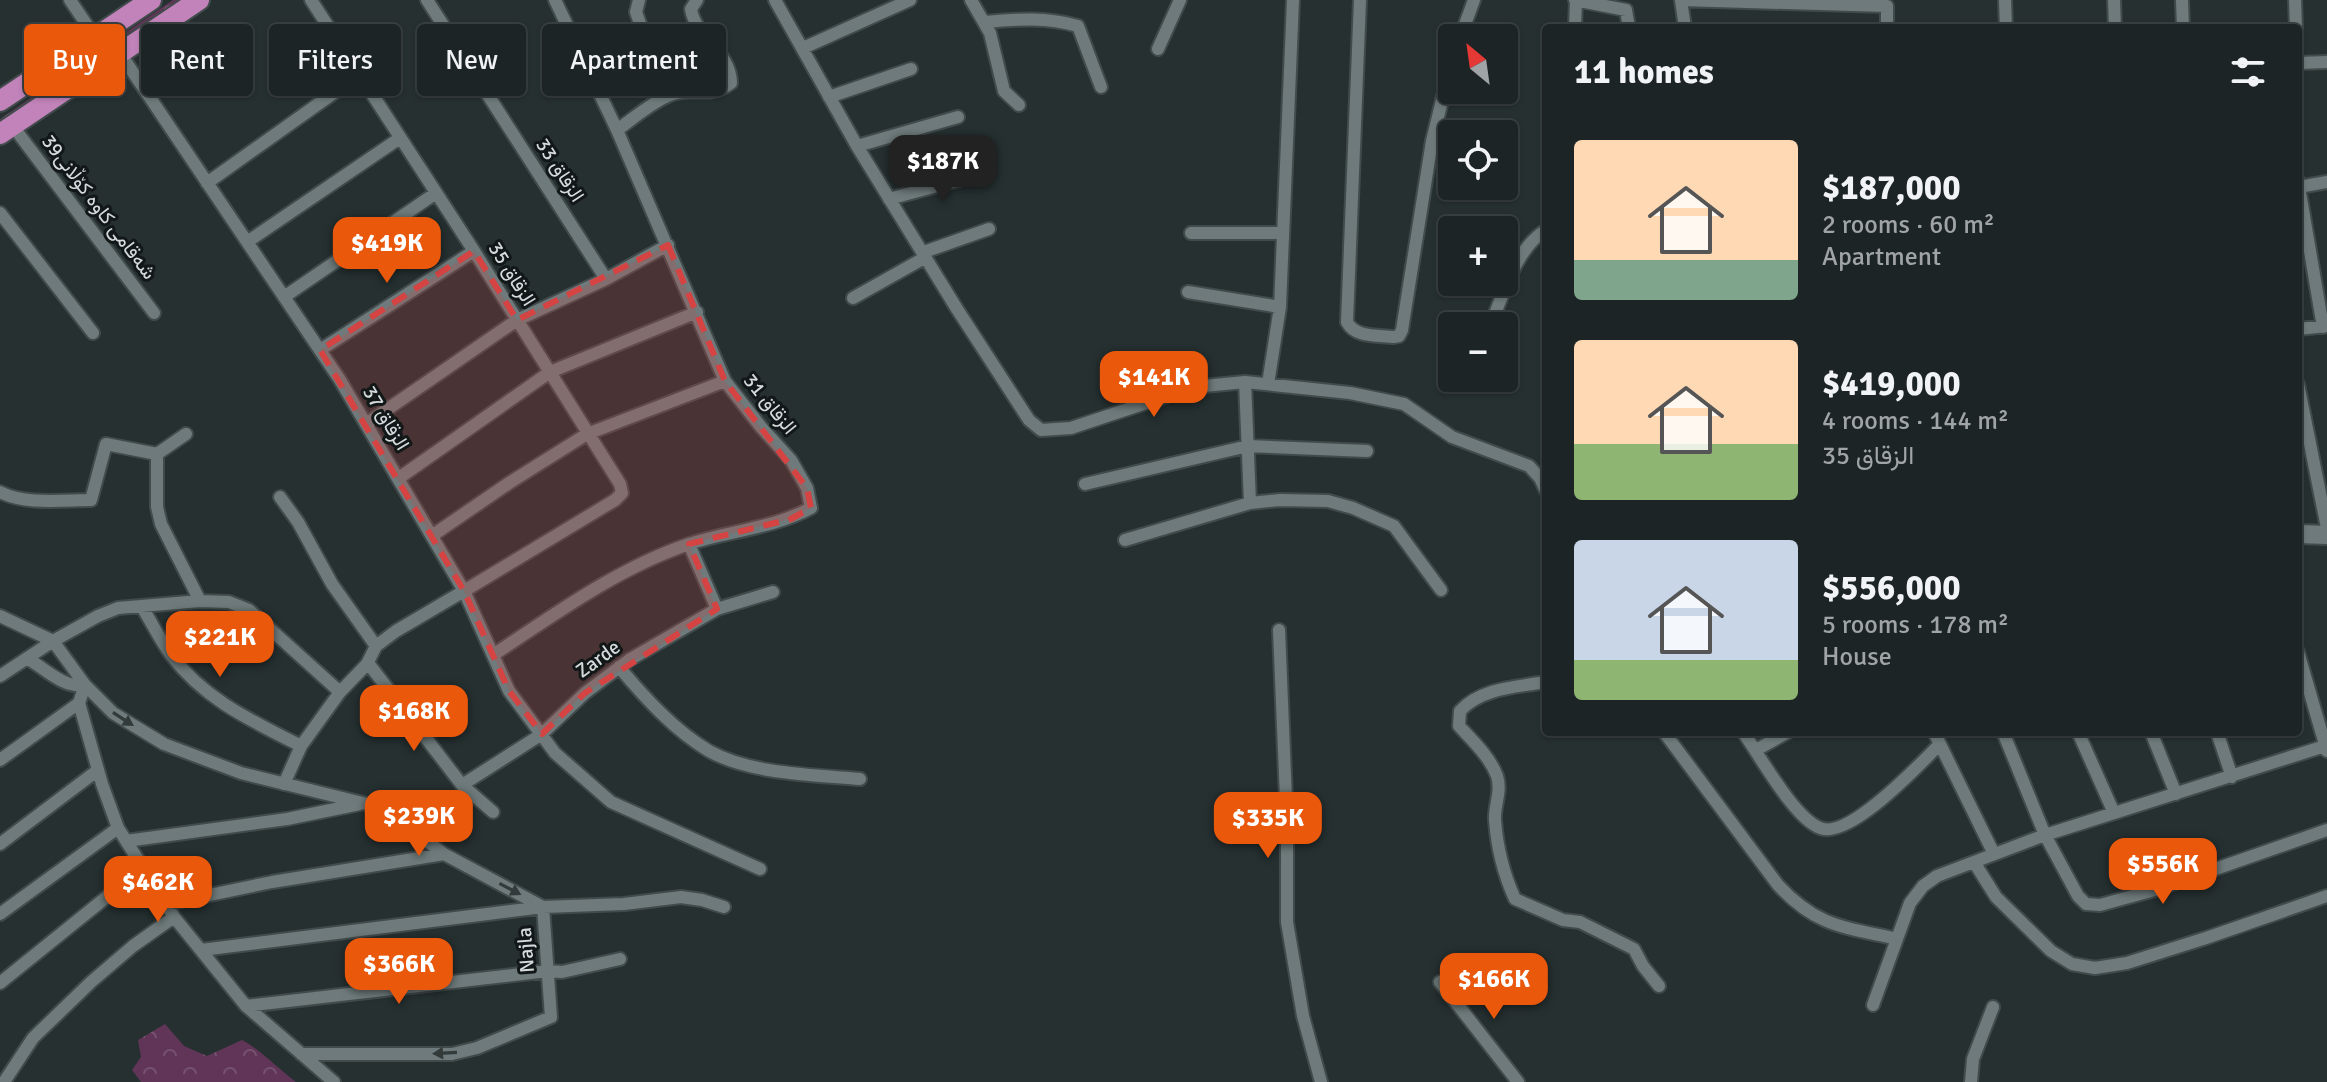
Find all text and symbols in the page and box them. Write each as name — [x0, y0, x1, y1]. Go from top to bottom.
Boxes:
chip: Buy — [24, 24, 125, 96]
chip: Rent — [141, 24, 253, 96]
chip: Filters — [269, 24, 401, 96]
chip: New — [417, 24, 526, 96]
chip: Apartment — [542, 24, 726, 96]
north arrow — [1438, 24, 1518, 104]
map controls — [1438, 24, 1518, 392]
icon: filters — [2226, 50, 2270, 94]
text: 11 homes — [1574, 51, 1714, 93]
button: locate — [1438, 120, 1518, 200]
street label: شەقامی کاوە کۆڵانی39 — [36, 130, 162, 284]
street label: الزقاق 33 — [530, 133, 590, 207]
pin: $187K — [887, 135, 999, 203]
text: $187K — [907, 145, 979, 177]
text: $187,000 — [1822, 167, 1961, 209]
icon: home — [1638, 172, 1734, 268]
text: 2 rooms · 60 m² — [1822, 209, 1995, 241]
button: + — [1438, 216, 1518, 296]
pin: $419K — [331, 217, 443, 285]
text: $419K — [351, 227, 423, 259]
street label: الزقاق 35 — [483, 237, 541, 311]
text: Apartment — [1822, 241, 1941, 273]
button: − — [1438, 312, 1518, 392]
pin: $141K — [1098, 351, 1210, 419]
text: $141K — [1118, 361, 1190, 393]
text: $419,000 — [1822, 363, 1961, 405]
street label: الزقاق 31 — [738, 369, 802, 439]
icon: home — [1638, 372, 1734, 468]
street label: الزقاق 37 — [357, 381, 415, 455]
text: 4 rooms · 144 m² — [1822, 405, 2009, 437]
text: الزقاق 35 — [1822, 440, 1914, 472]
text: $556,000 — [1822, 567, 1961, 609]
icon: home — [1638, 572, 1734, 668]
text: 5 rooms · 178 m² — [1822, 609, 2009, 641]
pin: $221K — [164, 611, 276, 679]
text: $221K — [184, 621, 256, 653]
street label: Zarde — [571, 635, 625, 683]
text: House — [1822, 641, 1892, 673]
pin: $168K — [358, 685, 470, 753]
text: $168K — [378, 695, 450, 727]
one-way arrow — [112, 711, 134, 725]
pin: $239K — [363, 790, 475, 858]
pin: $335K — [1212, 792, 1324, 860]
text: $239K — [383, 800, 455, 832]
text: $335K — [1232, 802, 1304, 834]
pin: $556K — [2107, 838, 2219, 906]
text: $556K — [2127, 848, 2199, 880]
pin: $462K — [102, 856, 214, 924]
text: $462K — [122, 866, 194, 898]
one-way arrow — [498, 883, 521, 896]
street label: Najla — [512, 926, 540, 974]
pin: $366K — [343, 938, 455, 1006]
text: $366K — [363, 948, 435, 980]
pin: $166K — [1438, 953, 1550, 1021]
text: $166K — [1458, 963, 1530, 995]
one-way arrow — [433, 1047, 458, 1060]

